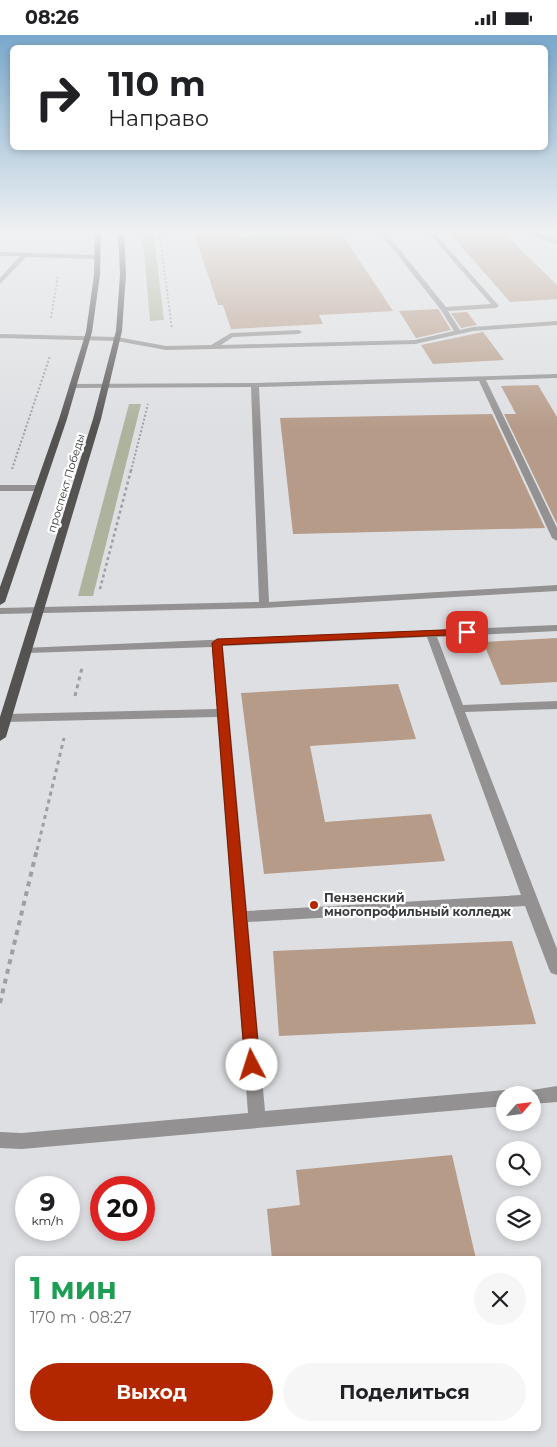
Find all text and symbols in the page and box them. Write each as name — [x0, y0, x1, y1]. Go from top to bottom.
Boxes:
text: 08:26 — [25, 6, 79, 29]
text: 110 m — [108, 62, 206, 105]
icon: right — [25, 65, 90, 130]
text: Направо — [108, 105, 209, 132]
street label: проспект Победы — [44, 432, 88, 534]
pin — [446, 611, 488, 653]
icon: arrive — [453, 618, 481, 646]
place label: Пензенский многопрофильный колледж — [324, 890, 511, 919]
marker: Пензенский многопрофильный колледж — [308, 899, 320, 911]
position arrow — [225, 1038, 277, 1090]
north arrow — [496, 1086, 541, 1131]
map controls — [496, 1086, 541, 1241]
button: search — [496, 1141, 541, 1186]
speed limit sign: 20 — [90, 1176, 155, 1241]
text: 9 — [40, 1187, 55, 1217]
button: layers — [496, 1196, 541, 1241]
text: km/h — [31, 1213, 64, 1228]
text: 1 мин — [30, 1270, 117, 1307]
button: close — [474, 1273, 526, 1325]
text: 170 m · 08:27 — [30, 1308, 132, 1327]
button: Выход — [30, 1363, 273, 1421]
button: Поделиться — [283, 1363, 526, 1421]

